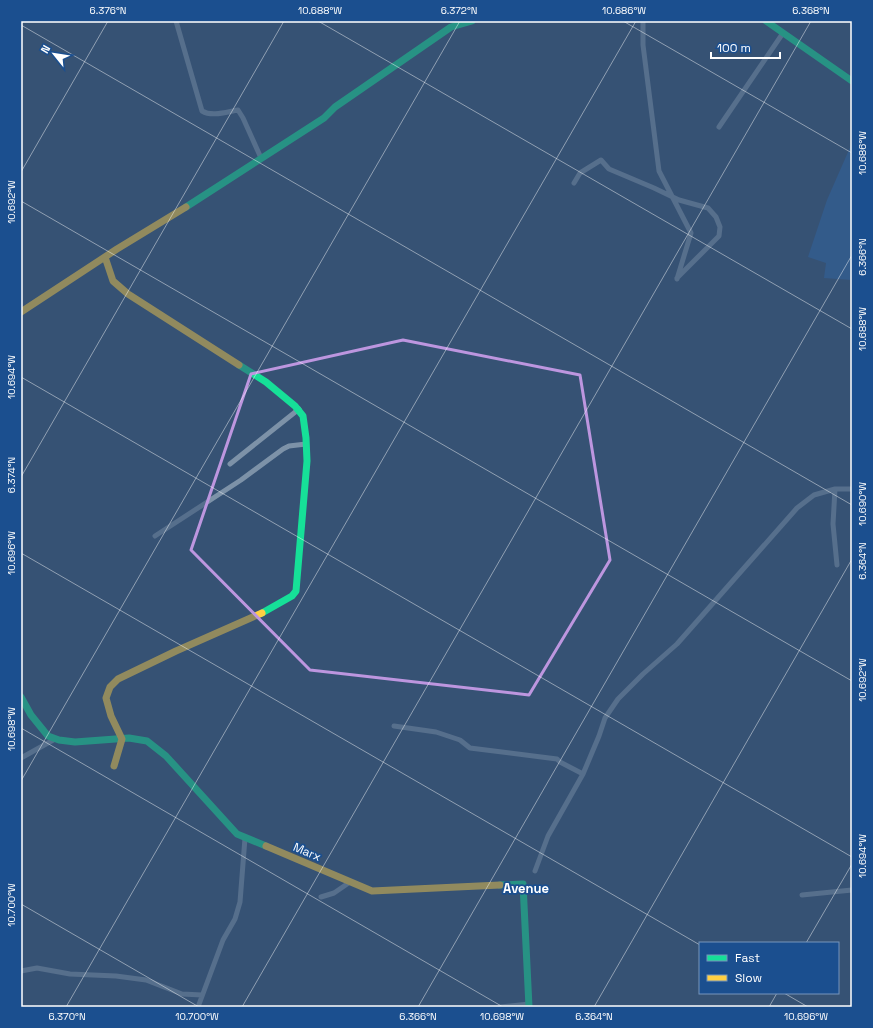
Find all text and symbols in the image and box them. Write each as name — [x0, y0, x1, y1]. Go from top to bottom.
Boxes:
text: 6.376°N — [90, 4, 126, 17]
text: 10.688°W — [298, 4, 342, 17]
text: 6.372°N — [441, 4, 477, 17]
text: 10.686°W — [602, 4, 646, 17]
text: 6.368°N — [792, 4, 830, 17]
north arrow — [34, 34, 74, 74]
scale bar — [711, 34, 780, 60]
text: 100 m — [717, 40, 751, 56]
text: N — [37, 42, 53, 56]
text: 10.686°W — [856, 131, 869, 175]
text: 10.692°W — [5, 180, 18, 224]
text: 6.366°N — [856, 238, 869, 276]
text: 10.688°W — [856, 307, 869, 351]
text: 10.694°W — [5, 355, 18, 399]
text: 6.374°N — [5, 457, 18, 493]
text: 10.690°W — [856, 482, 869, 526]
text: 10.696°W — [5, 531, 18, 575]
text: 6.364°N — [856, 542, 869, 580]
text: 10.692°W — [856, 658, 869, 702]
text: 10.698°W — [5, 707, 18, 751]
text: 10.694°W — [856, 834, 869, 878]
street label: Marx — [291, 839, 323, 865]
district label: Avenue — [503, 880, 549, 897]
text: 10.700°W — [5, 883, 18, 927]
legend — [699, 942, 839, 994]
text: Fast — [735, 950, 760, 966]
text: Slow — [735, 970, 762, 986]
text: 6.370°N — [48, 1010, 86, 1023]
text: 10.700°W — [175, 1010, 219, 1023]
text: 6.366°N — [399, 1010, 437, 1023]
text: 10.698°W — [480, 1010, 524, 1023]
text: 6.364°N — [575, 1010, 613, 1023]
text: 10.696°W — [784, 1010, 828, 1023]

